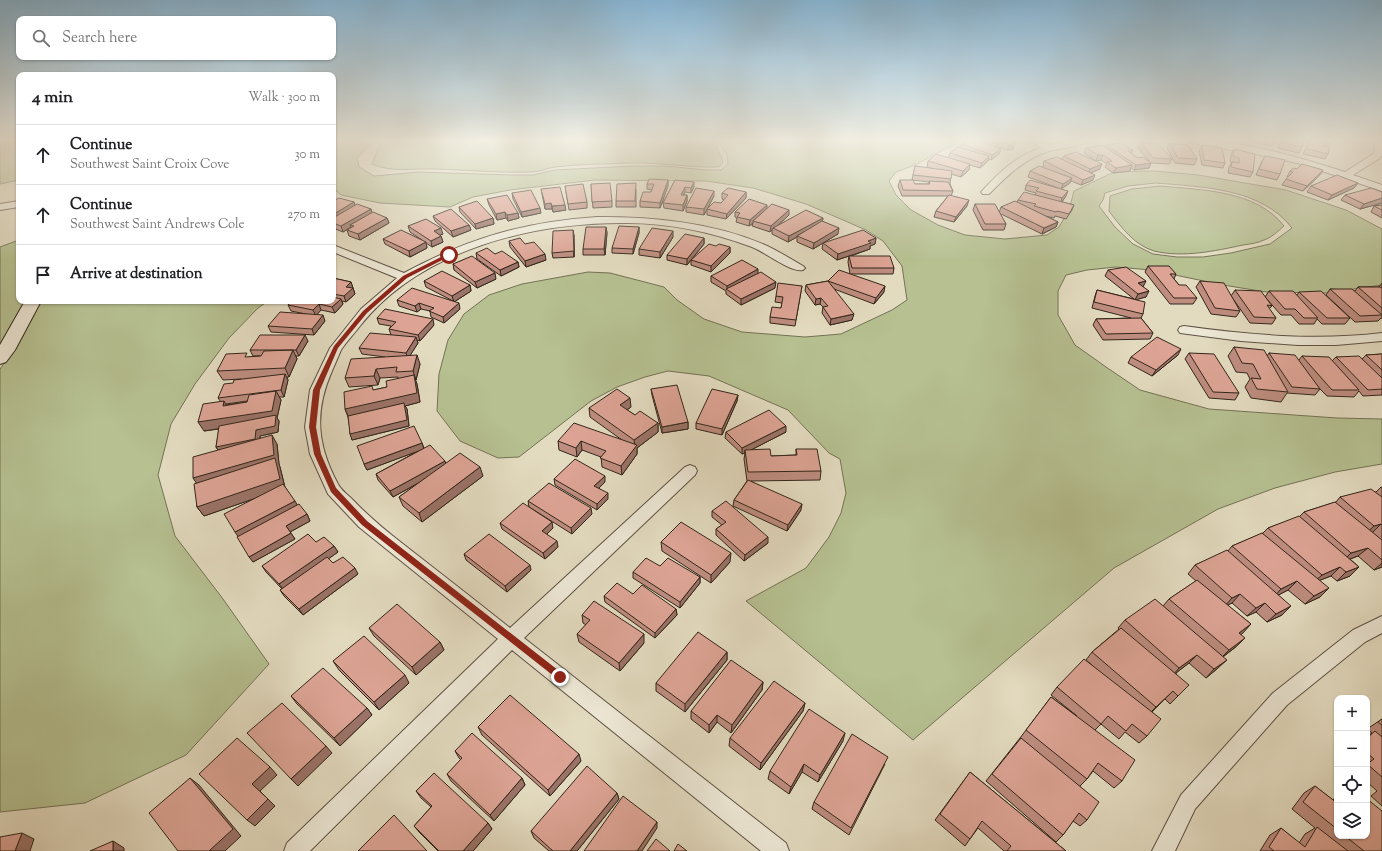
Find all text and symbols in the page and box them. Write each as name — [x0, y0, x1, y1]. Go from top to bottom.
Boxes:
search box — [16, 16, 336, 60]
icon: search — [30, 27, 52, 49]
text: Search here — [62, 28, 137, 49]
text: 4 min — [32, 86, 73, 110]
text: Walk · 300 m — [248, 89, 320, 107]
text: Continue — [70, 135, 132, 156]
icon: ahead — [32, 144, 54, 166]
text: 30 m — [294, 146, 320, 164]
text: Southwest Saint Croix Cove — [70, 156, 229, 174]
text: Continue — [70, 195, 132, 216]
icon: ahead — [32, 204, 54, 226]
text: 270 m — [287, 206, 320, 224]
text: Southwest Saint Andrews Cole — [70, 216, 245, 234]
route start — [440, 246, 458, 264]
icon: arrive — [32, 264, 54, 286]
text: Arrive at destination — [70, 264, 203, 285]
route end — [551, 668, 569, 686]
map controls — [1334, 695, 1370, 839]
button: + — [1334, 695, 1370, 731]
button: − — [1334, 731, 1370, 767]
button: locate — [1334, 767, 1370, 803]
button: layers — [1334, 803, 1370, 839]

